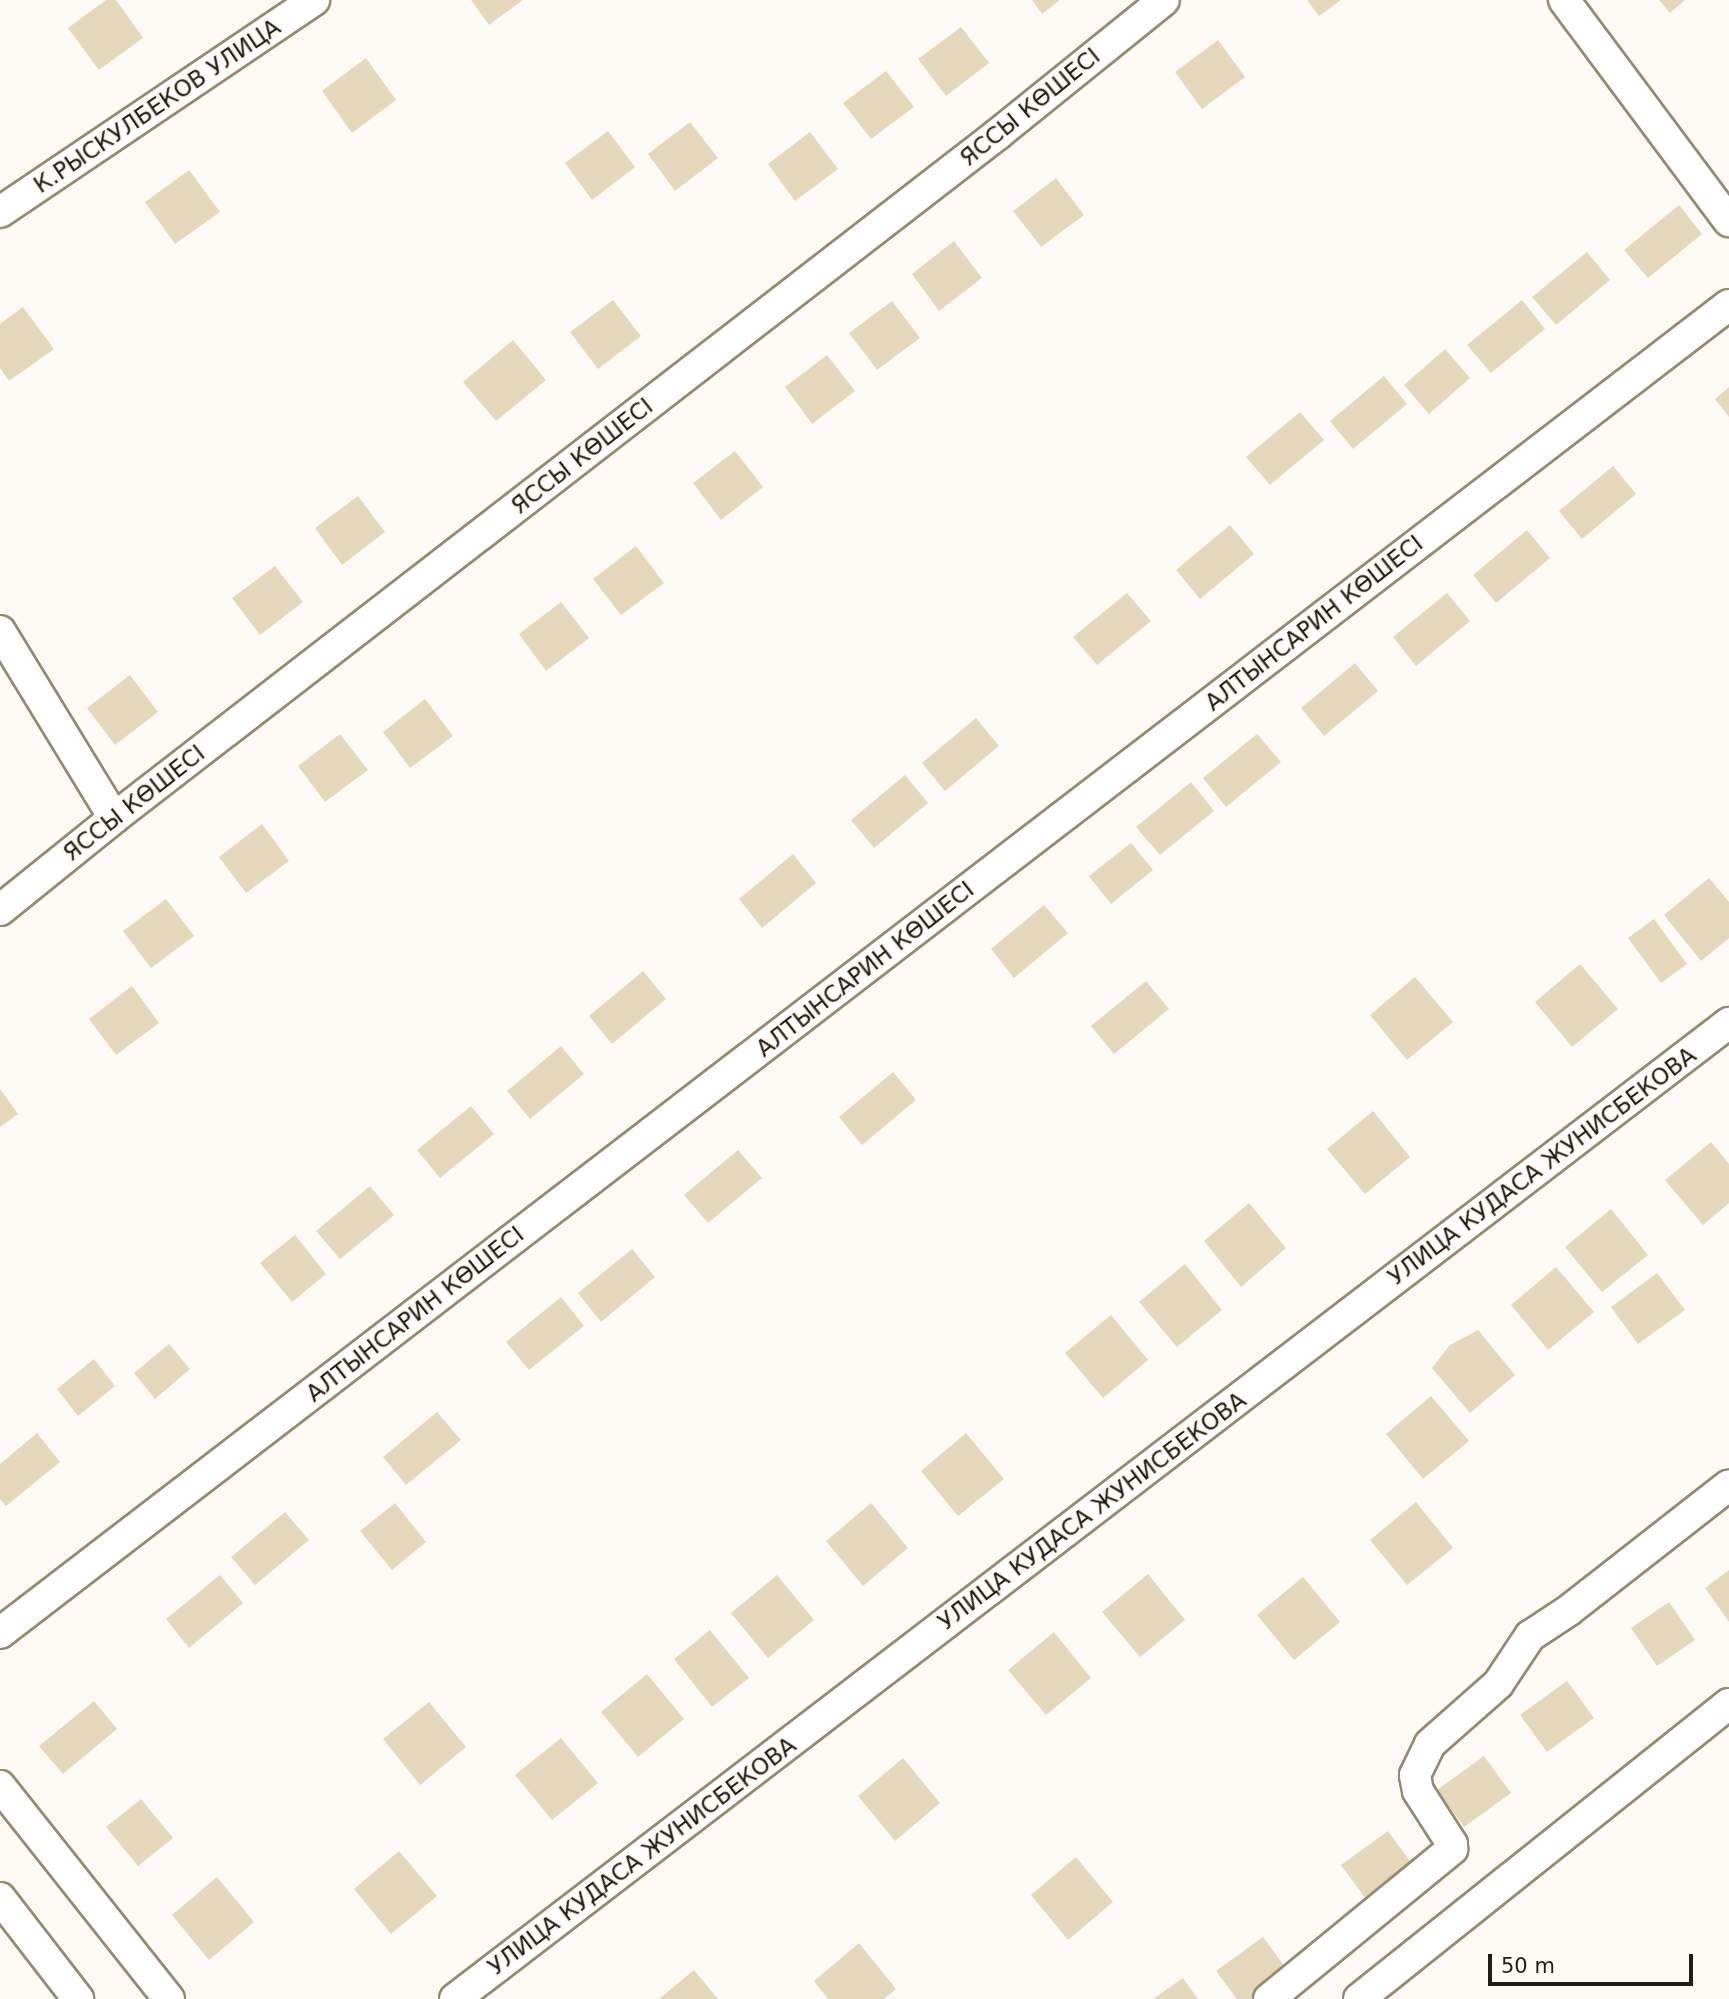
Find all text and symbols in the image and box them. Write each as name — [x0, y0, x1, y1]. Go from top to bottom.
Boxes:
street label: К.РЫСКУЛБЕКОВ УЛИЦА — [28, 13, 286, 199]
street label: ЯССЫ КӨШЕСІ — [954, 42, 1106, 172]
street label: ЯССЫ КӨШЕСІ — [506, 392, 658, 520]
street label: АЛТЫНСАРИН КӨШЕСІ — [1200, 529, 1428, 717]
street label: ЯССЫ КӨШЕСІ — [58, 739, 210, 867]
street label: АЛТЫНСАРИН КӨШЕСІ — [751, 875, 979, 1063]
street label: УЛИЦА КУДАСА ЖУНИСБЕКОВА — [1383, 1041, 1701, 1291]
street label: АЛТЫНСАРИН КӨШЕСІ — [301, 1220, 529, 1408]
street label: УЛИЦА КУДАСА ЖУНИСБЕКОВА — [933, 1386, 1251, 1636]
street label: УЛИЦА КУДАСА ЖУНИСБЕКОВА — [483, 1731, 801, 1981]
scale bar — [1491, 1940, 1696, 1984]
text: 50 m — [1501, 1954, 1555, 1978]

